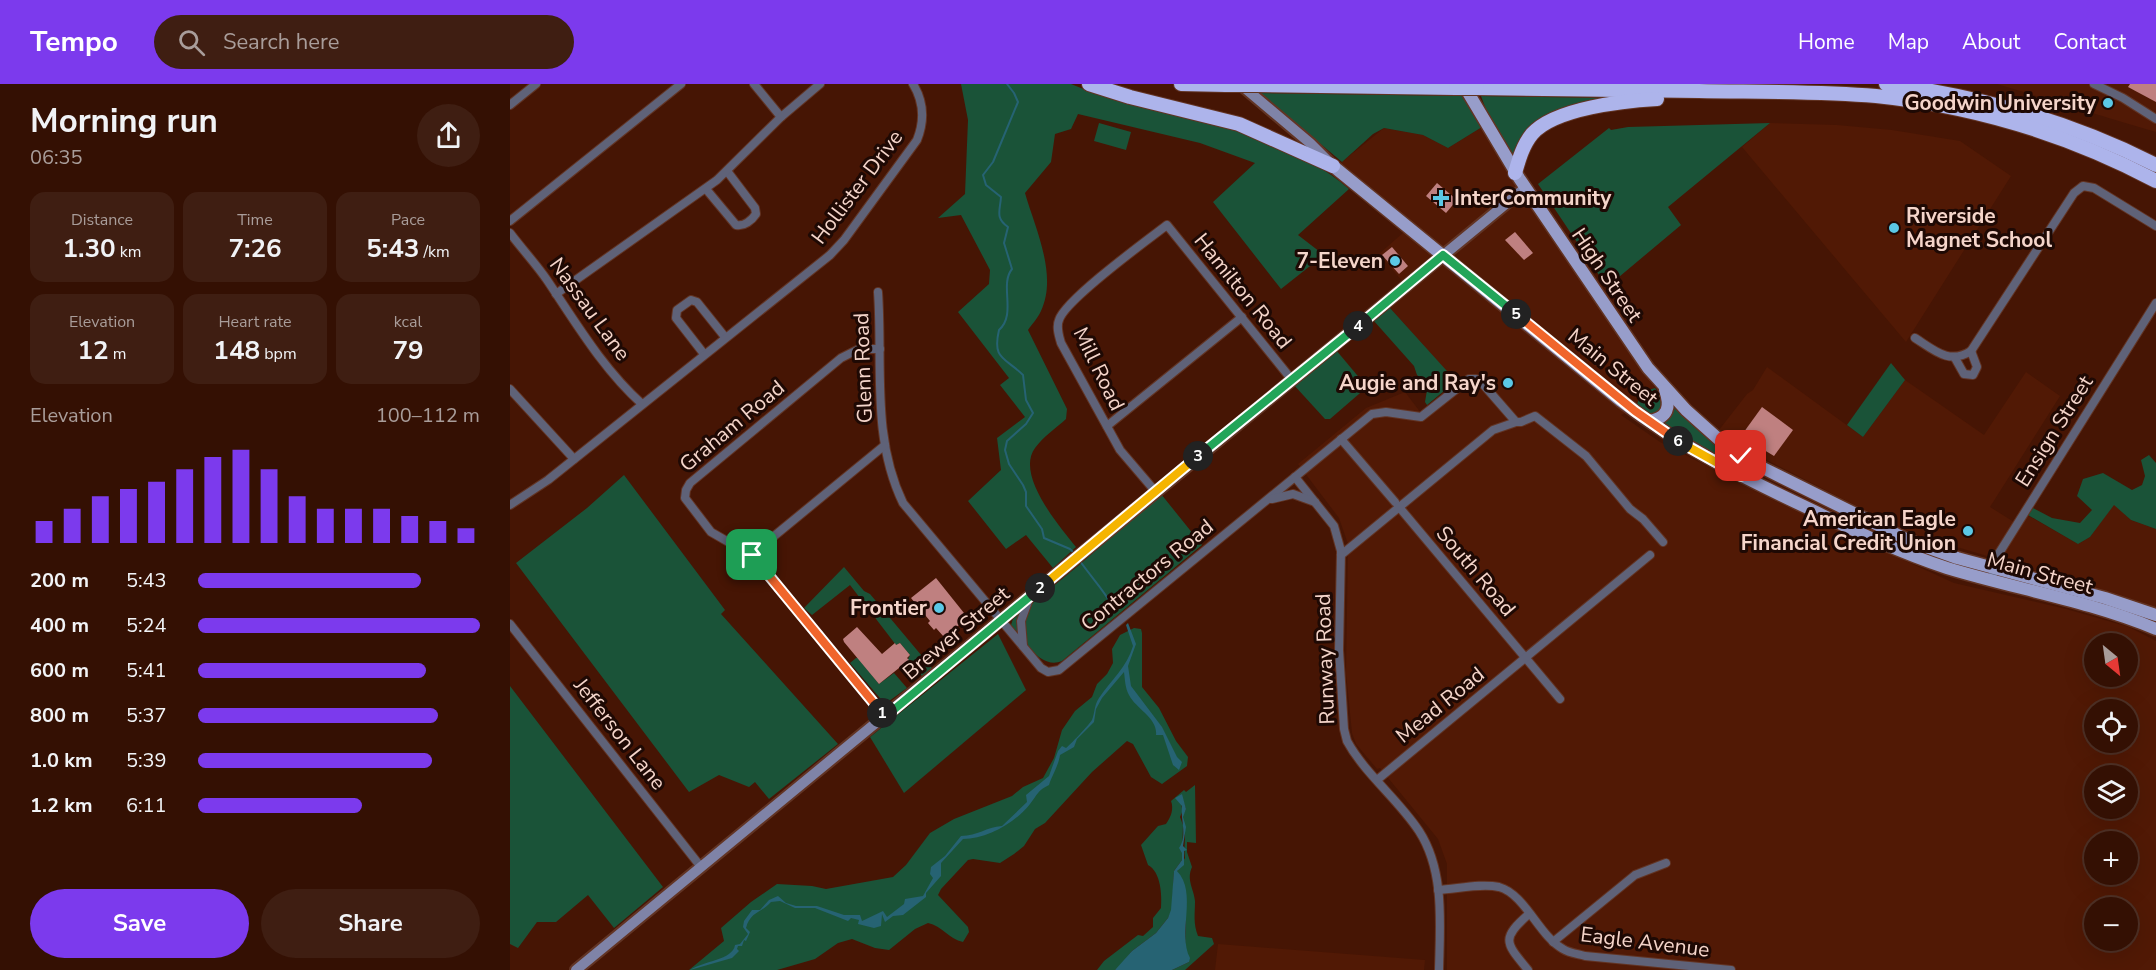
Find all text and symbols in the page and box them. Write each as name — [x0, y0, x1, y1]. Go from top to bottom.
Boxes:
search box — [154, 15, 574, 69]
text: Tempo — [30, 23, 118, 61]
icon: search — [175, 26, 208, 59]
text: Search here — [223, 27, 339, 57]
text: Home — [1798, 28, 1855, 56]
text: Map — [1888, 28, 1929, 56]
text: About — [1962, 28, 2020, 56]
text: Contact — [2053, 28, 2126, 56]
place label: Goodwin University — [1904, 89, 2097, 117]
marker: Goodwin University — [2101, 96, 2115, 110]
text: Morning run — [30, 99, 218, 144]
button: share — [417, 104, 480, 167]
street label: Hollister Drive — [805, 124, 909, 250]
text: 06:35 — [30, 144, 83, 171]
place label: InterCommunity — [1454, 184, 1612, 212]
marker: InterCommunity — [1432, 189, 1450, 207]
place label: Riverside Magnet School — [1906, 202, 2052, 254]
text: Distance — [71, 209, 133, 231]
text: Time — [237, 209, 273, 231]
text: Pace — [391, 209, 425, 231]
marker: Riverside Magnet School — [1887, 221, 1901, 235]
street label: High Street — [1565, 222, 1649, 328]
street label: Hamilton Road — [1188, 227, 1298, 355]
text: 1.30 — [62, 231, 116, 266]
text: 7:26 — [228, 231, 282, 266]
text: 5:43 — [366, 231, 419, 266]
text: km — [116, 241, 142, 263]
text: /km — [419, 241, 450, 263]
place label: 7-Eleven — [1296, 247, 1383, 275]
street label: Nassau Lane — [543, 252, 637, 366]
marker: 7-Eleven — [1388, 254, 1402, 268]
pin: 5 — [1501, 299, 1531, 329]
text: 5 — [1511, 303, 1521, 325]
text: Elevation — [69, 311, 135, 333]
text: Heart rate — [218, 311, 292, 333]
text: kcal — [394, 311, 422, 333]
pin: 4 — [1343, 311, 1373, 341]
street label: Glenn Road — [847, 312, 879, 424]
text: 4 — [1353, 315, 1363, 337]
street label: Main Street — [1562, 322, 1665, 412]
street label: Mill Road — [1067, 323, 1131, 415]
text: 12 — [77, 333, 109, 368]
text: 148 — [213, 333, 260, 368]
text: 79 — [392, 333, 424, 368]
text: m — [109, 343, 127, 365]
text: bpm — [260, 343, 297, 365]
place label: Augie and Ray's — [1339, 369, 1496, 397]
street label: Ensign Street — [2009, 370, 2100, 492]
street label: Graham Road — [674, 374, 790, 478]
marker: Augie and Ray's — [1501, 376, 1515, 390]
text: Elevation — [30, 402, 113, 429]
text: 100–112 m — [376, 402, 480, 429]
pin: 6 — [1663, 426, 1693, 456]
text: 6 — [1673, 430, 1683, 452]
pin — [1715, 430, 1766, 481]
icon: check — [1724, 439, 1757, 472]
pin: 3 — [1183, 441, 1213, 471]
text: 3 — [1193, 445, 1203, 467]
place label: American Eagle Financial Credit Union — [1741, 505, 1956, 557]
street label: Contractors Road — [1075, 513, 1219, 637]
street label: South Road — [1430, 520, 1522, 622]
marker: American Eagle Financial Credit Union — [1961, 524, 1975, 538]
pin — [726, 529, 777, 580]
icon: arrive — [735, 538, 768, 571]
street label: Main Street — [1984, 545, 2097, 601]
text: 200 m — [30, 567, 89, 594]
text: 5:43 — [126, 567, 167, 594]
pin: 2 — [1025, 573, 1055, 603]
text: 2 — [1035, 577, 1045, 599]
street label: Brewer Street — [897, 580, 1016, 686]
street label: Runway Road — [1309, 593, 1341, 725]
place label: Frontier — [850, 594, 928, 622]
marker: Frontier — [932, 601, 946, 615]
text: 400 m — [30, 612, 89, 639]
text: 5:24 — [126, 612, 167, 639]
north arrow — [2084, 633, 2138, 687]
map controls — [2084, 633, 2138, 951]
text: 600 m — [30, 657, 89, 684]
text: 5:41 — [126, 657, 167, 684]
street label: Mead Road — [1390, 661, 1490, 749]
street label: Jefferson Lane — [567, 672, 672, 796]
pin: 1 — [867, 698, 897, 728]
button: locate — [2084, 699, 2138, 753]
text: 800 m — [30, 702, 89, 729]
text: 5:37 — [126, 702, 167, 729]
text: 1 — [877, 702, 887, 724]
text: 1.0 km — [30, 747, 93, 774]
text: 5:39 — [126, 747, 167, 774]
button: layers — [2084, 765, 2138, 819]
text: 1.2 km — [30, 792, 93, 819]
text: 6:11 — [126, 792, 167, 819]
button: + — [2084, 831, 2138, 885]
button: Save — [30, 889, 249, 958]
button: Share — [261, 889, 480, 958]
button: − — [2084, 897, 2138, 951]
street label: Eagle Avenue — [1579, 920, 1711, 964]

